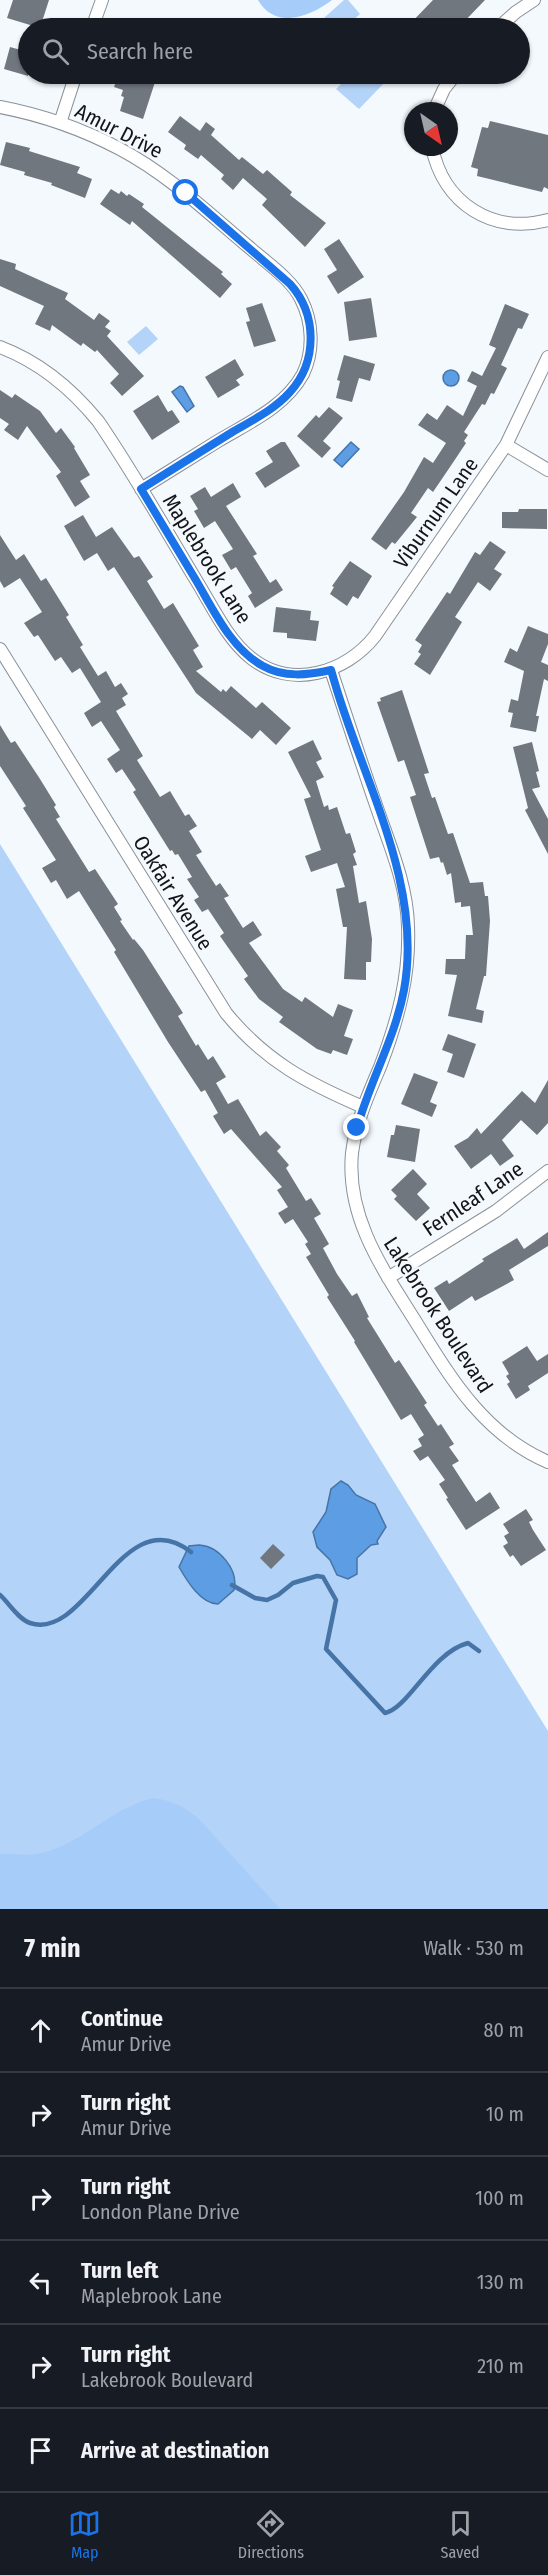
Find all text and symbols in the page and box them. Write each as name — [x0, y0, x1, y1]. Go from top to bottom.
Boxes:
search box — [18, 18, 530, 84]
icon: search — [39, 35, 72, 68]
text: Search here — [87, 38, 193, 65]
street label: Amur Drive — [71, 98, 167, 164]
north arrow — [404, 102, 458, 156]
route start — [172, 179, 198, 205]
street label: Viburnum Lane — [388, 453, 484, 573]
street label: Maplebrook Lane — [157, 489, 257, 629]
street label: Oakfair Avenue — [128, 831, 218, 955]
route end — [343, 1114, 369, 1140]
street label: Fernleaf Lane — [418, 1156, 528, 1242]
street label: Lakebrook Boulevard — [378, 1232, 498, 1398]
text: 7 min — [24, 1933, 81, 1964]
text: Walk · 530 m — [423, 1936, 524, 1960]
text: Continue — [81, 2005, 163, 2032]
icon: ahead — [24, 2014, 57, 2047]
text: 80 m — [484, 2018, 524, 2042]
text: Amur Drive — [81, 2032, 171, 2056]
text: Turn right — [81, 2089, 170, 2116]
icon: right — [24, 2098, 57, 2131]
text: 10 m — [486, 2102, 524, 2126]
text: Amur Drive — [81, 2116, 171, 2140]
text: Turn right — [81, 2173, 170, 2200]
icon: right — [24, 2182, 57, 2215]
text: 100 m — [475, 2186, 524, 2210]
text: London Plane Drive — [81, 2200, 240, 2224]
text: Turn left — [81, 2257, 159, 2284]
icon: left — [24, 2266, 57, 2299]
text: 130 m — [477, 2270, 524, 2294]
text: Maplebrook Lane — [81, 2284, 222, 2308]
text: Turn right — [81, 2341, 170, 2368]
icon: right — [24, 2350, 57, 2383]
text: 210 m — [477, 2354, 524, 2378]
text: Lakebrook Boulevard — [81, 2368, 253, 2392]
icon: arrive — [24, 2434, 57, 2467]
text: Arrive at destination — [81, 2437, 269, 2464]
tab: Map — [68, 2507, 101, 2562]
tab: Directions — [238, 2507, 304, 2562]
tab: Saved — [441, 2507, 480, 2562]

